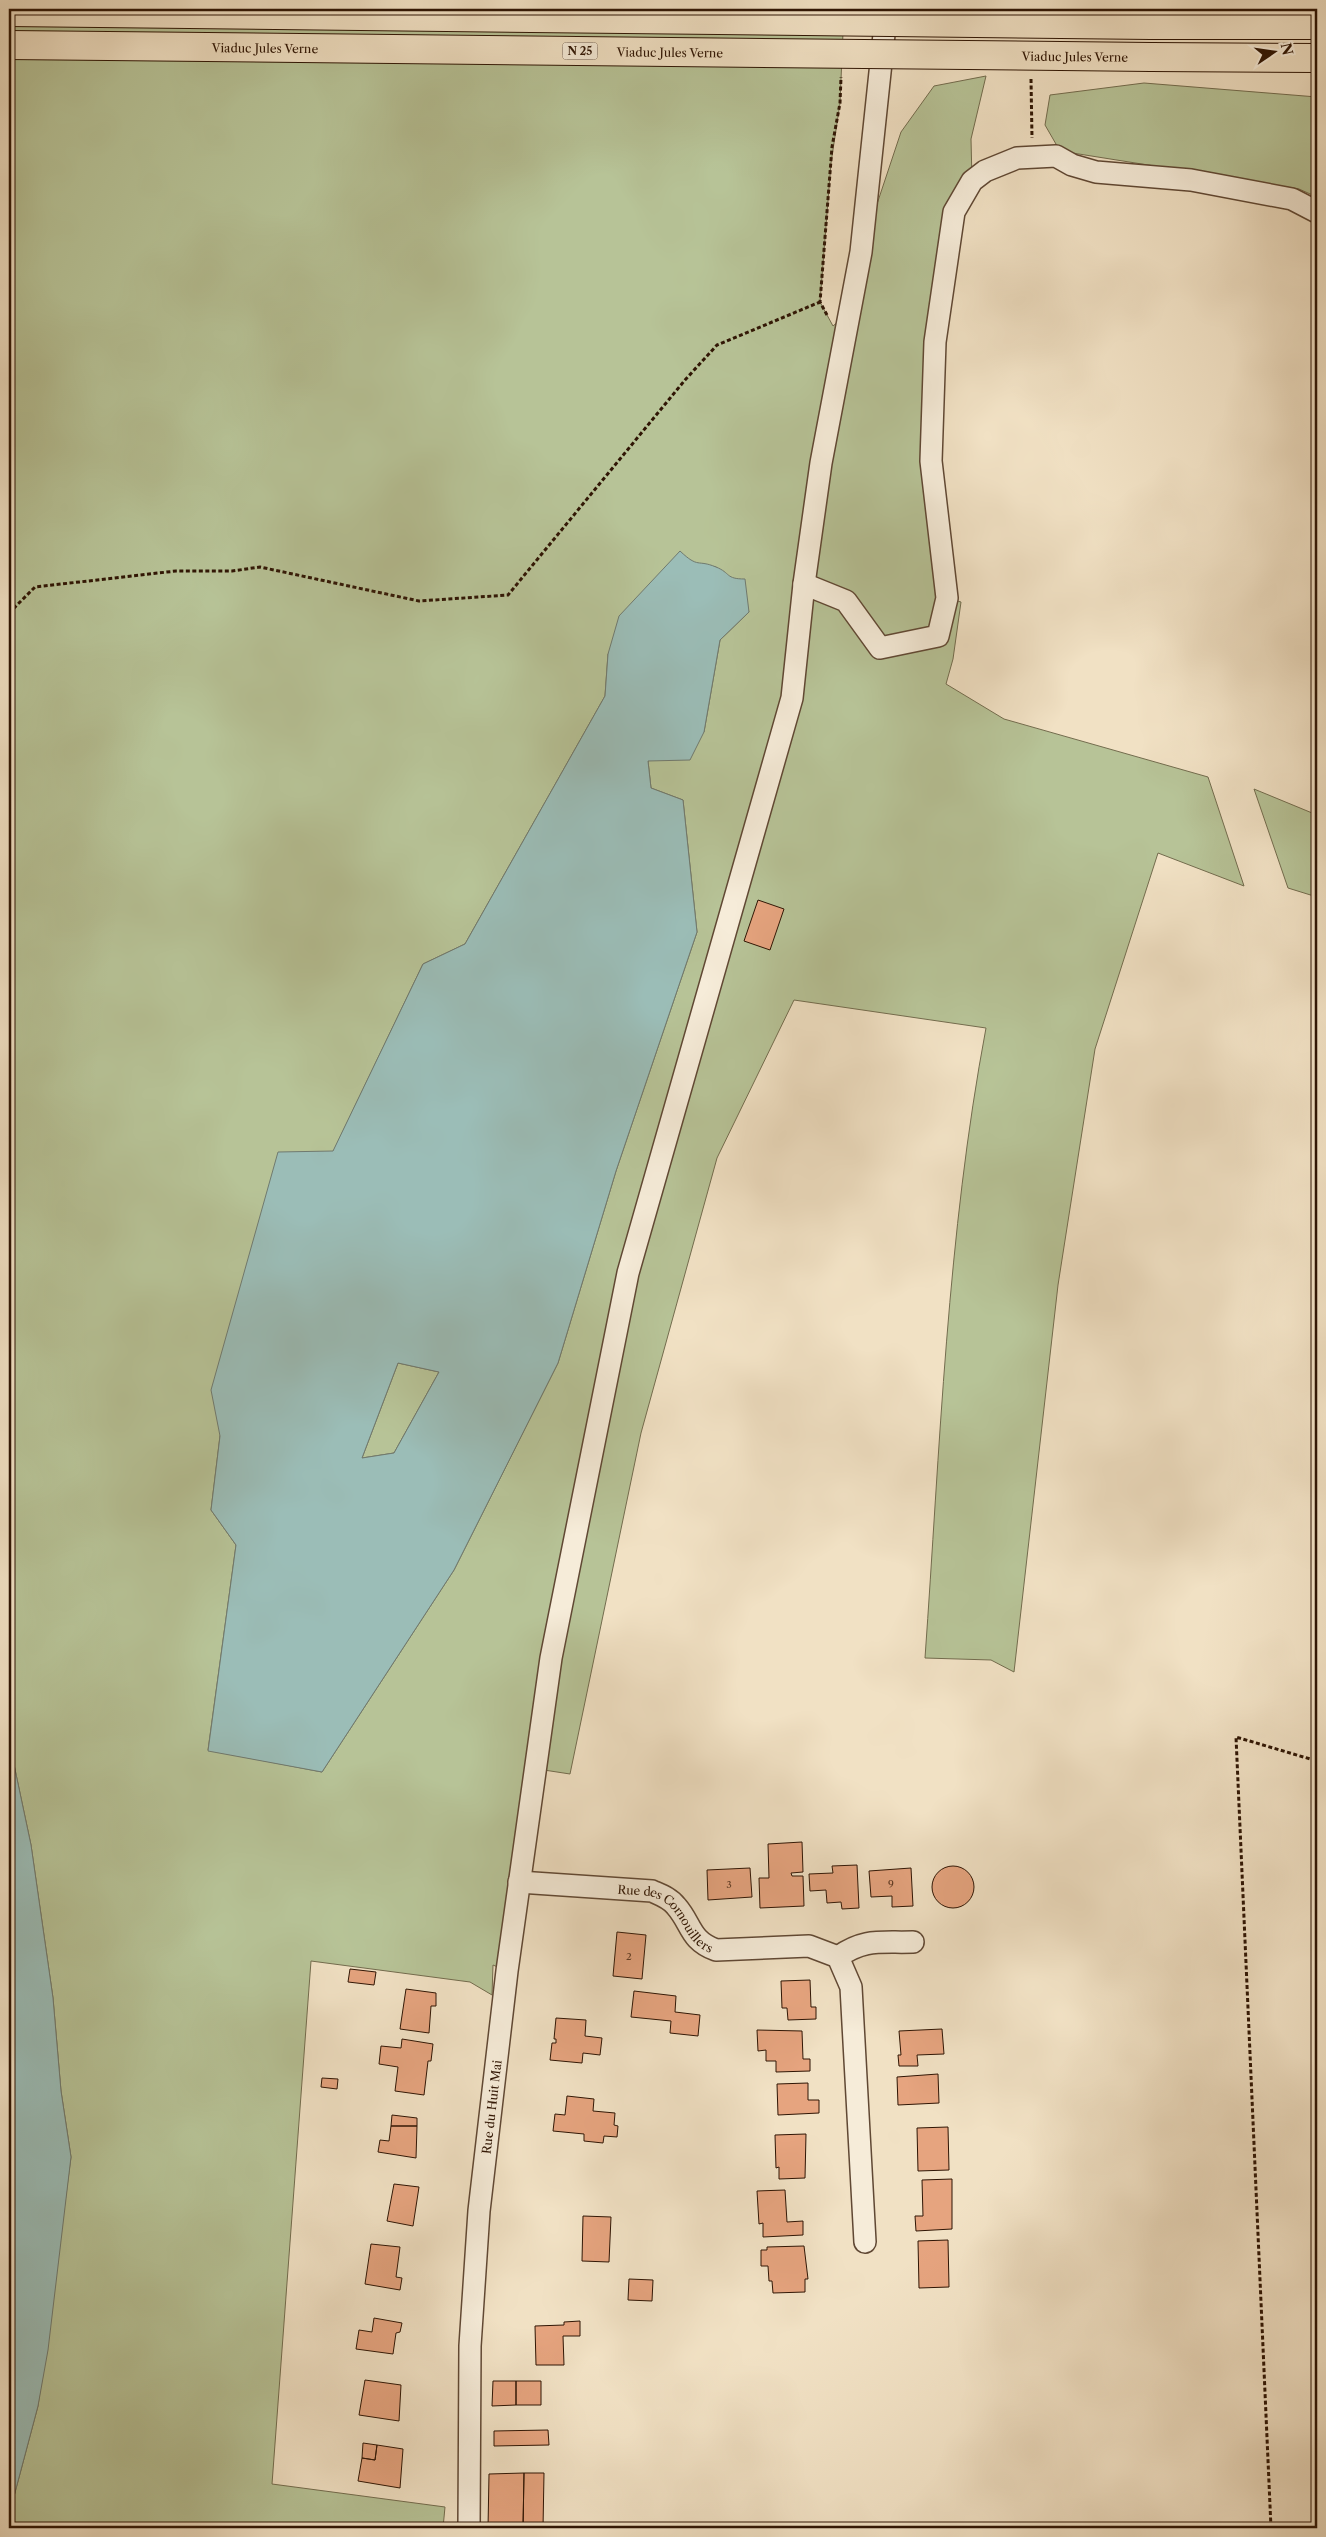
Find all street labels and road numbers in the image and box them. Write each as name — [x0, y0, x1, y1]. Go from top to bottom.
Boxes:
street label: Viaduc Jules Verne — [211, 40, 319, 56]
road number: N 25 — [562, 42, 598, 59]
street label: Viaduc Jules Verne — [616, 44, 724, 60]
street label: Viaduc Jules Verne — [1021, 48, 1128, 64]
street label: Rue des Cornouillers — [617, 1881, 716, 1955]
street label: Rue du Huit Mai — [478, 2059, 504, 2155]

